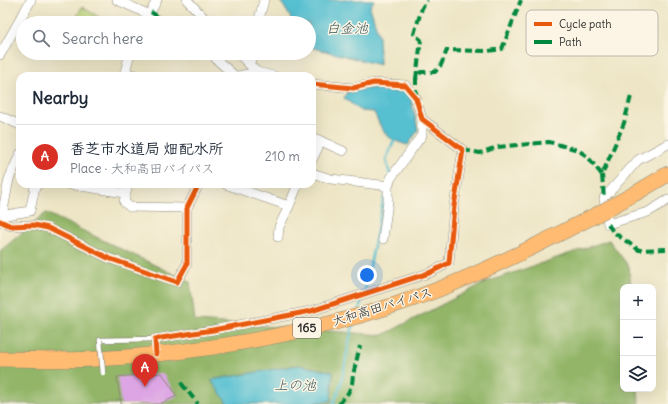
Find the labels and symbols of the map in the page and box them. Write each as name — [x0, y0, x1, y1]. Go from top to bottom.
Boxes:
legend — [526, 10, 658, 56]
text: Cycle path — [559, 17, 612, 31]
water label: 白金池 — [326, 19, 369, 37]
text: Path — [559, 35, 582, 49]
your location — [357, 265, 377, 285]
street label: 大和高田バイパス — [330, 283, 434, 330]
road number: 165 — [293, 318, 321, 338]
pin: A — [132, 354, 158, 387]
water label: 上の池 — [274, 376, 317, 394]

